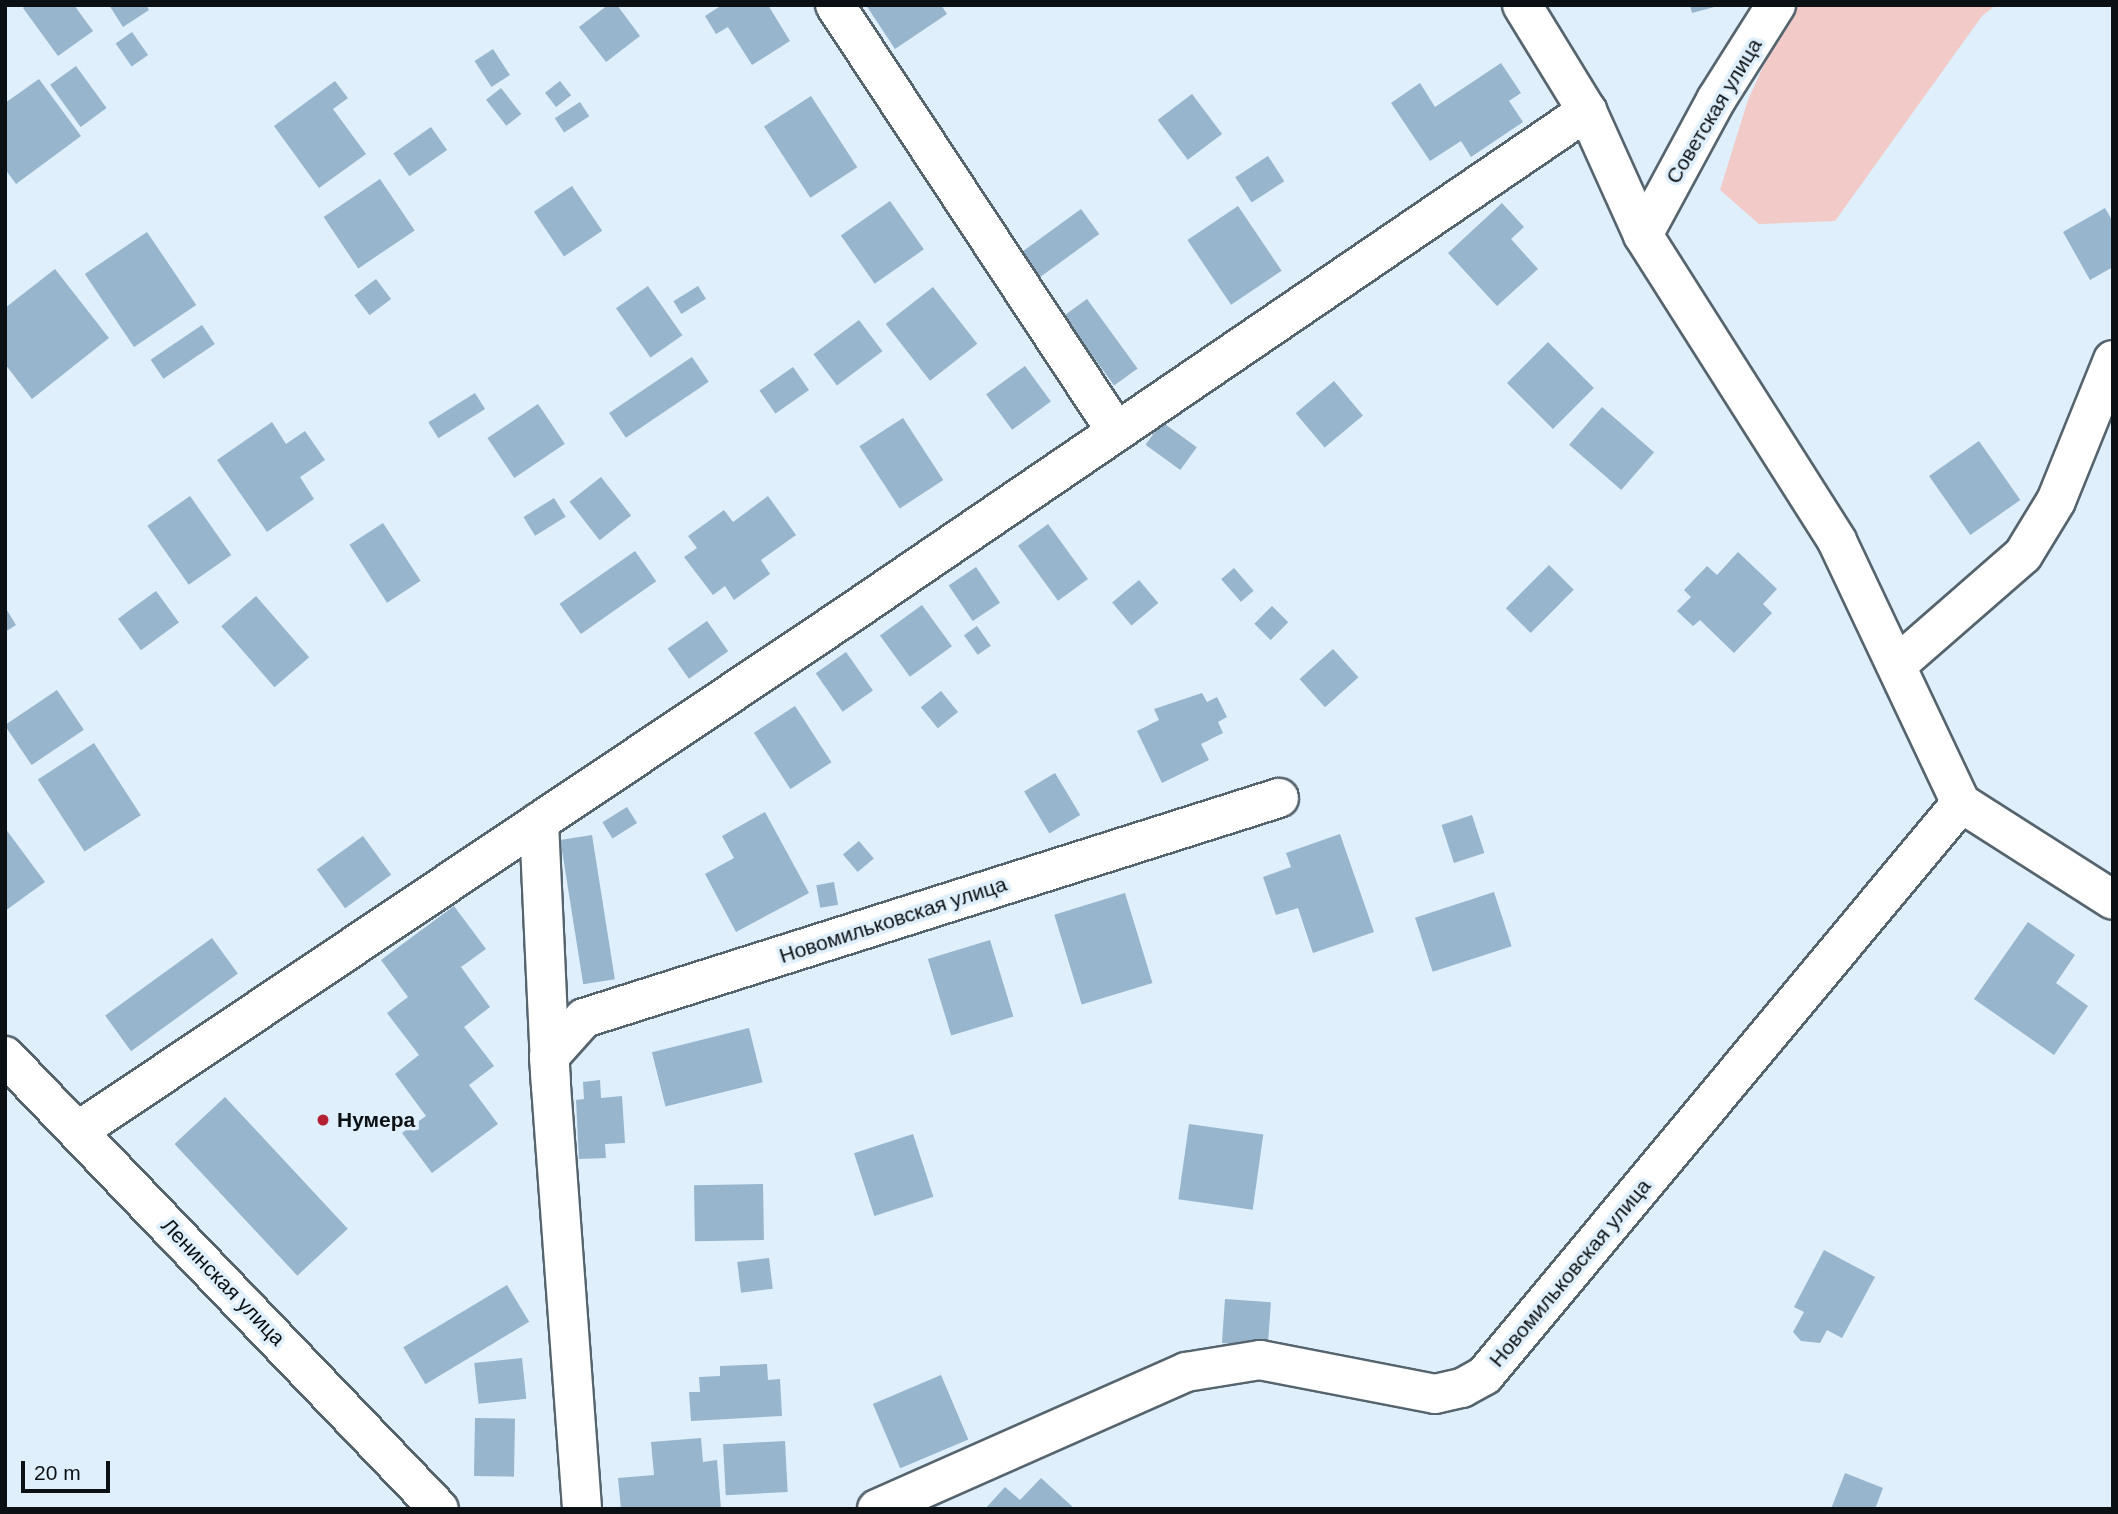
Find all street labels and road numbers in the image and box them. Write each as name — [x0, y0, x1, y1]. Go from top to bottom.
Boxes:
street label: Советская улица — [1661, 34, 1767, 188]
street label: Новомильковская улица — [776, 871, 1010, 969]
street label: Новомильковская улица — [1484, 1174, 1656, 1372]
street label: Ленинская улица — [156, 1213, 290, 1351]

